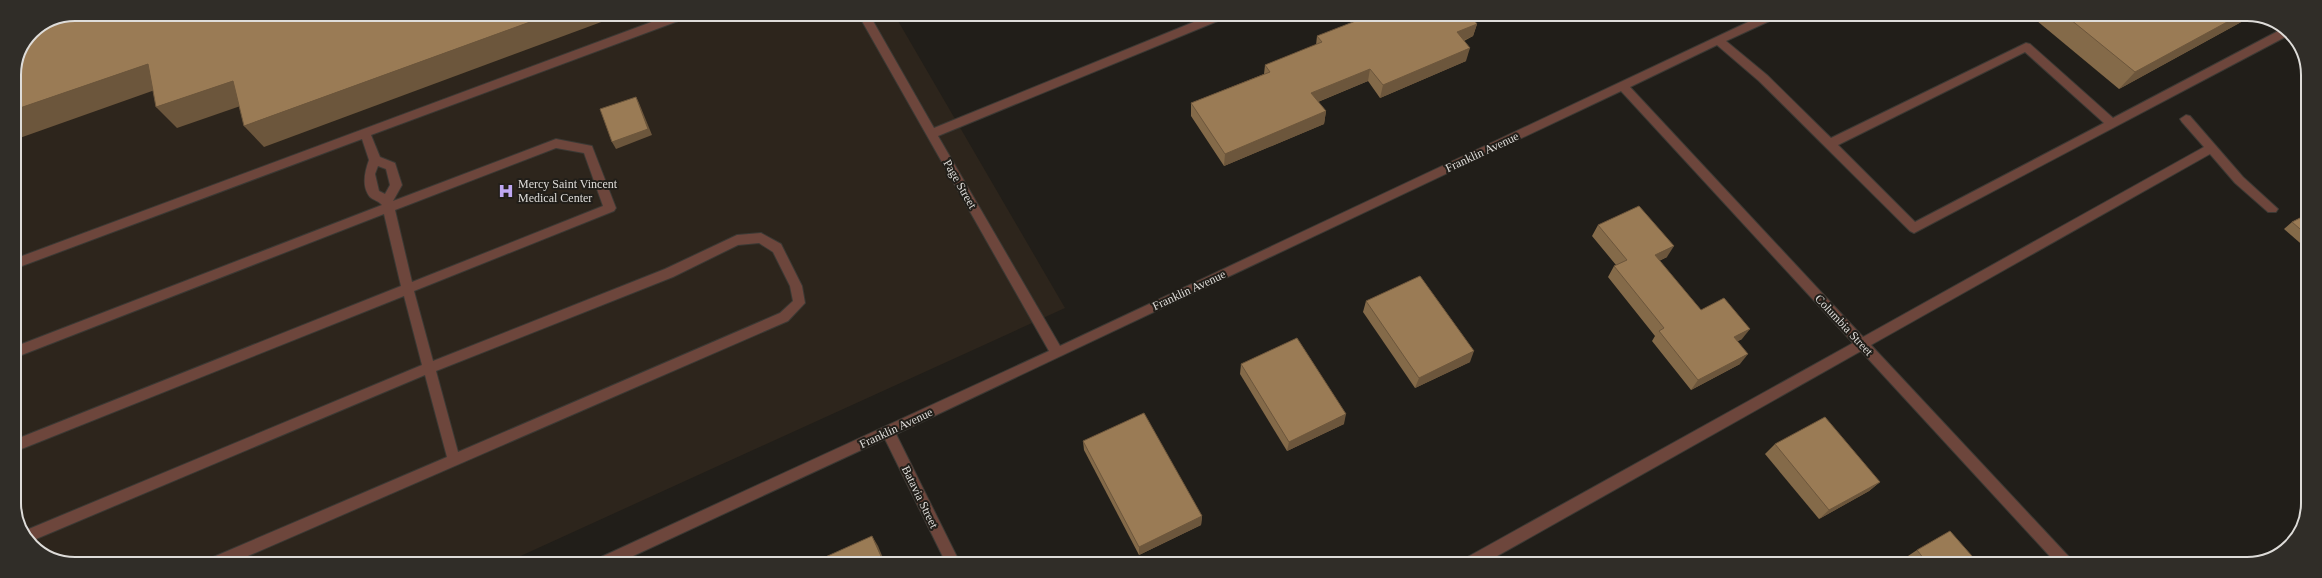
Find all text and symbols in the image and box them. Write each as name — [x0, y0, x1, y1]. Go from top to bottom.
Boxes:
street label: Franklin Avenue — [1443, 129, 1521, 175]
street label: Page Street — [940, 157, 980, 212]
place label: Mercy Saint Vincent Medical Center — [518, 177, 618, 205]
hospital icon: Mercy Saint Vincent Medical Center — [497, 182, 515, 200]
street label: Franklin Avenue — [1150, 267, 1228, 313]
street label: Columbia Street — [1812, 292, 1876, 359]
street label: Franklin Avenue — [857, 405, 935, 451]
street label: Batavia Street — [899, 464, 941, 531]

